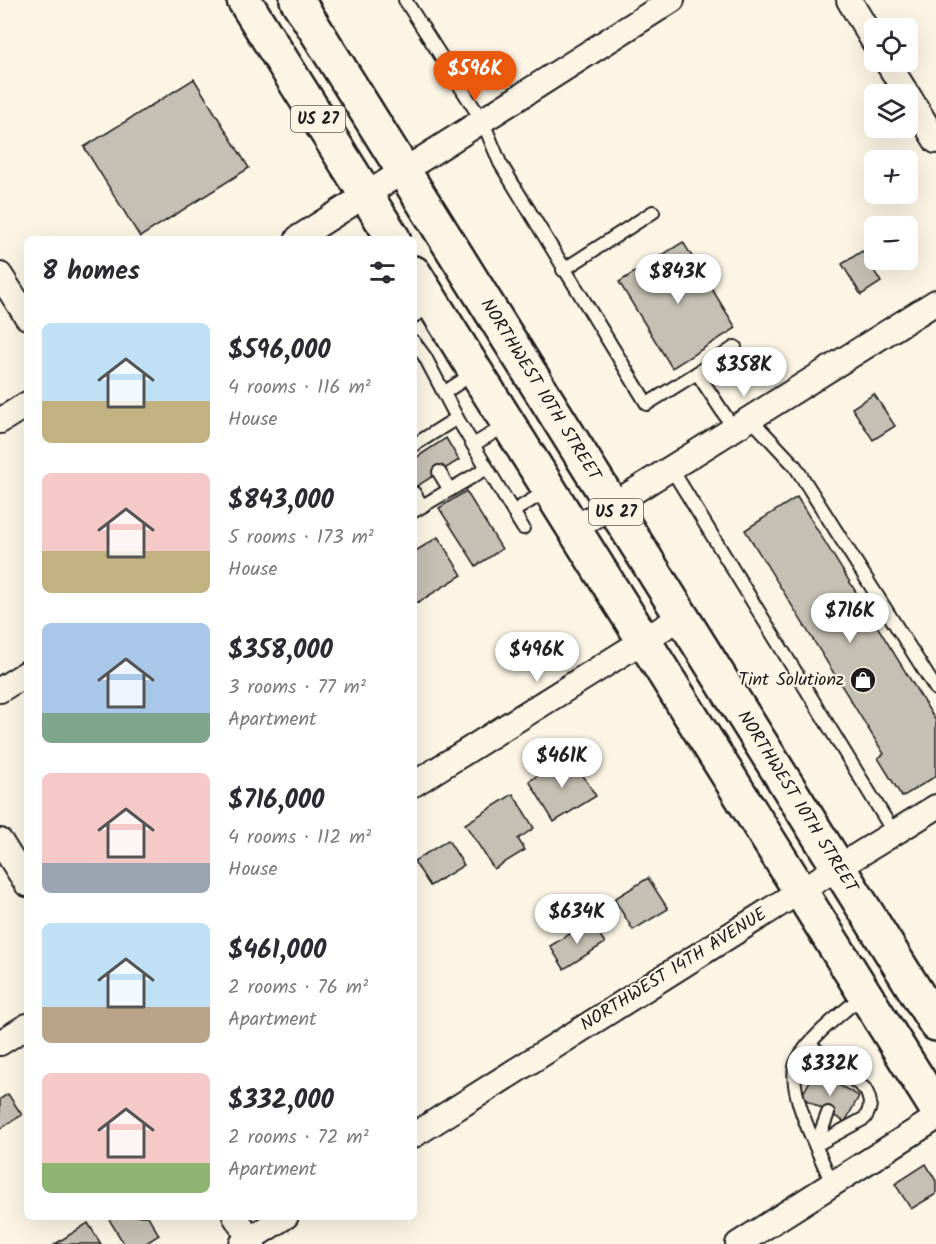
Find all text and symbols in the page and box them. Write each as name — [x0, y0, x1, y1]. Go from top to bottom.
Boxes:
map controls — [864, 18, 918, 270]
button: locate — [864, 18, 918, 72]
pin: $596K — [433, 51, 517, 102]
text: $596K — [448, 54, 502, 86]
button: layers — [864, 84, 918, 138]
road number: US 27 — [291, 106, 345, 132]
button: + — [864, 150, 918, 204]
button: − — [864, 216, 918, 270]
text: 8 homes — [42, 251, 140, 293]
pin: $843K — [636, 254, 720, 305]
icon: filters — [366, 256, 399, 289]
text: $843K — [649, 257, 707, 289]
street label: NORTHWEST 10TH STREET — [472, 293, 609, 488]
text: $596,000 — [228, 330, 331, 372]
icon: home — [90, 347, 162, 419]
pin: $358K — [702, 347, 786, 398]
text: $358K — [716, 350, 772, 382]
text: 4 rooms · 116 m² — [228, 372, 371, 404]
text: House — [228, 404, 278, 436]
text: $843,000 — [228, 480, 334, 522]
icon: home — [90, 497, 162, 569]
road number: US 27 — [589, 499, 643, 525]
text: 5 rooms · 173 m² — [228, 522, 374, 554]
text: House — [228, 554, 278, 586]
pin: $716K — [808, 593, 892, 644]
text: $716K — [825, 596, 875, 628]
text: $358,000 — [228, 630, 333, 672]
pin: $496K — [495, 632, 579, 683]
text: $496K — [509, 635, 565, 667]
icon: home — [90, 647, 162, 719]
shop icon: Tint Solutionz — [848, 665, 878, 695]
place label: Tint Solutionz — [739, 666, 844, 695]
text: 3 rooms · 77 m² — [228, 672, 366, 704]
text: Apartment — [228, 704, 317, 736]
street label: NORTHWEST 10TH STREET — [729, 705, 866, 900]
pin: $461K — [520, 738, 604, 789]
text: $461K — [536, 741, 588, 773]
text: $716,000 — [228, 780, 324, 822]
icon: home — [90, 797, 162, 869]
text: 4 rooms · 112 m² — [228, 822, 371, 854]
text: House — [228, 854, 278, 886]
pin: $634K — [535, 894, 619, 945]
text: $634K — [549, 897, 605, 929]
street label: NORTHWEST 14TH AVENUE — [575, 900, 773, 1039]
text: $461,000 — [228, 930, 326, 972]
icon: home — [90, 947, 162, 1019]
text: 2 rooms · 76 m² — [228, 972, 368, 1004]
text: Apartment — [228, 1004, 317, 1036]
pin: $332K — [788, 1046, 872, 1097]
text: $332K — [801, 1049, 859, 1081]
text: $332,000 — [228, 1080, 334, 1122]
icon: home — [90, 1097, 162, 1169]
text: 2 rooms · 72 m² — [228, 1122, 369, 1154]
text: Apartment — [228, 1154, 317, 1186]

